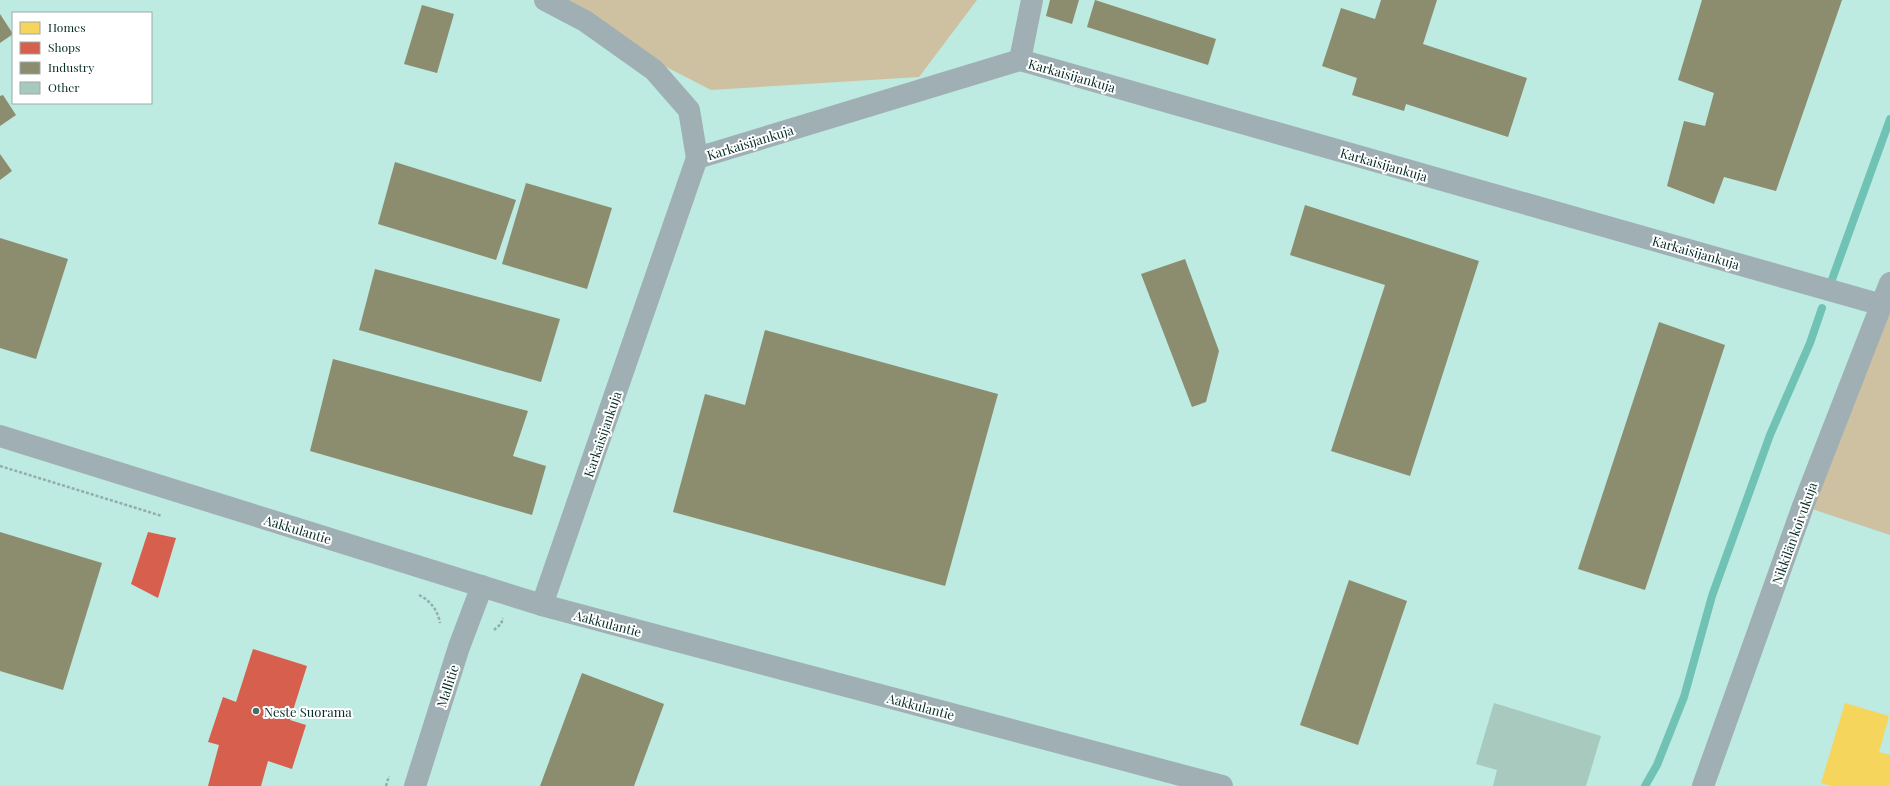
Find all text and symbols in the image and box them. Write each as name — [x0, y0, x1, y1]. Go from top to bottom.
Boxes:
legend — [12, 12, 152, 104]
text: Homes — [48, 19, 86, 35]
text: Shops — [48, 39, 80, 55]
street label: Karkaisijankuja — [1026, 54, 1118, 96]
text: Industry — [48, 59, 94, 75]
text: Other — [48, 79, 80, 95]
street label: Karkaisijankuja — [705, 121, 796, 163]
street label: Karkaisijankuja — [1338, 143, 1430, 185]
street label: Karkaisijankuja — [1650, 231, 1742, 273]
street label: Karkaisijankuja — [579, 388, 625, 479]
street label: Nikkilän koivukuja — [1768, 479, 1821, 586]
street label: Aakkulantie — [262, 510, 334, 547]
street label: Aakkulantie — [571, 606, 644, 640]
street label: Mallitie — [432, 662, 462, 710]
street label: Aakkulantie — [884, 689, 957, 723]
place label: Neste Suorama — [264, 703, 352, 720]
marker: Neste Suorama — [251, 706, 261, 716]

